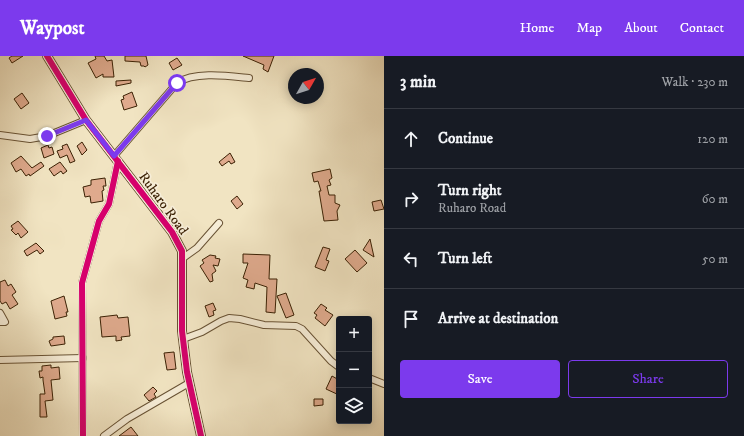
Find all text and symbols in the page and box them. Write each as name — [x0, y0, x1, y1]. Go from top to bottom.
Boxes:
text: Waypost — [20, 17, 84, 40]
text: Home — [520, 19, 554, 37]
text: Map — [576, 19, 602, 37]
text: About — [624, 19, 658, 37]
text: Contact — [680, 19, 724, 37]
north arrow — [288, 68, 324, 104]
text: 3 min — [400, 71, 436, 93]
route start — [168, 74, 186, 92]
text: Walk · 230 m — [662, 74, 728, 90]
route end — [38, 127, 56, 145]
icon: ahead — [400, 128, 422, 150]
text: Continue — [438, 129, 493, 148]
text: 120 m — [697, 131, 728, 147]
street label: Ruharo Road — [134, 169, 192, 239]
text: Turn right — [438, 181, 501, 200]
icon: right — [400, 188, 422, 210]
text: 60 m — [702, 191, 728, 207]
text: Ruharo Road — [438, 200, 506, 216]
icon: left — [400, 248, 422, 270]
text: Turn left — [438, 249, 492, 268]
text: 50 m — [702, 251, 728, 267]
icon: arrive — [400, 308, 422, 330]
text: Arrive at destination — [438, 309, 558, 328]
map controls — [336, 316, 372, 424]
button: + — [336, 316, 372, 352]
button: − — [336, 352, 372, 388]
button: Save — [400, 360, 560, 398]
button: Share — [568, 360, 728, 398]
button: layers — [336, 388, 372, 424]

